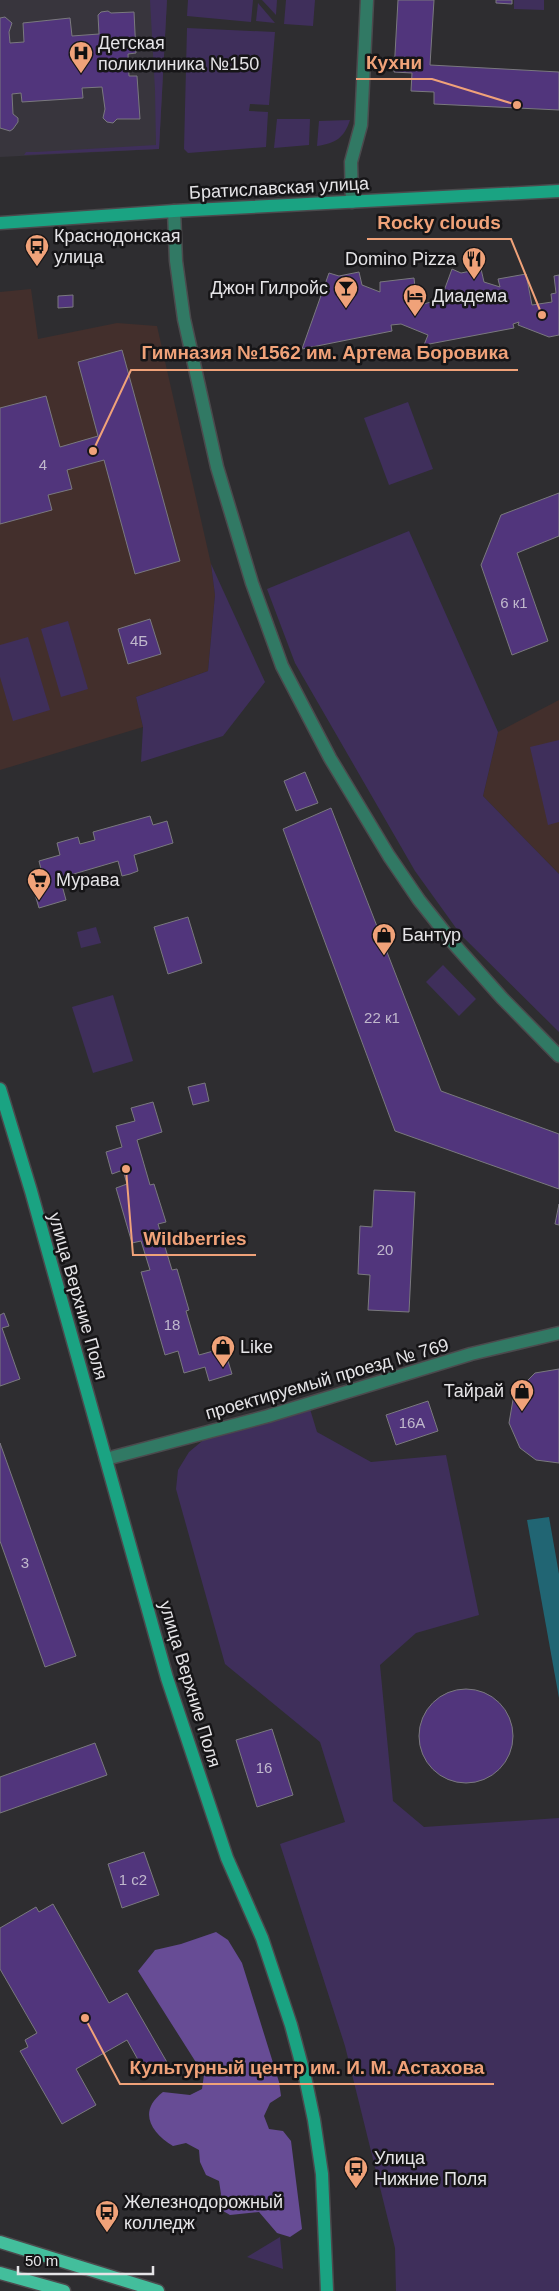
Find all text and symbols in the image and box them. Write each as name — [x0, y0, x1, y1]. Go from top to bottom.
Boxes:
place label: Детская поликлиника №150 — [98, 33, 259, 74]
hospital icon: Детская поликлиника №150 — [68, 40, 94, 74]
callout: Кухни — [356, 45, 432, 79]
text: Кухни — [366, 52, 422, 73]
street label: Братиславская улица — [189, 173, 370, 203]
callout: Rocky clouds — [367, 205, 511, 239]
text: Rocky clouds — [377, 212, 501, 233]
place label: Краснодонская улица — [54, 226, 181, 267]
bus stop icon: Краснодонская улица — [24, 233, 50, 267]
restaurant icon: Domino Pizza — [461, 246, 487, 280]
place label: Domino Pizza — [345, 249, 457, 269]
bar icon: Джон Гилройс — [333, 275, 359, 309]
place label: Джон Гилройс — [210, 278, 328, 298]
hotel icon: Диадема — [402, 283, 428, 317]
place label: Диадема — [432, 286, 508, 306]
callout: Гимназия №1562 им. Артема Боровика — [131, 336, 518, 370]
text: Гимназия №1562 им. Артема Боровика — [141, 342, 509, 363]
house number: 4 — [39, 456, 47, 473]
house number: 6 к1 — [500, 594, 528, 611]
house number: 4Б — [130, 632, 148, 649]
supermarket icon: Мурава — [26, 867, 52, 901]
place label: Мурава — [56, 870, 120, 890]
shop icon: Бантур — [371, 922, 397, 956]
place label: Бантур — [402, 925, 461, 945]
house number: 22 к1 — [364, 1009, 400, 1026]
street label: улица Верхние Поля — [45, 1210, 111, 1382]
callout: Wildberries — [133, 1221, 256, 1255]
text: Wildberries — [143, 1228, 247, 1249]
house number: 20 — [377, 1241, 393, 1258]
house number: 18 — [164, 1316, 180, 1333]
shop icon: Like — [210, 1334, 236, 1368]
street label: проектируемый проезд № 769 — [203, 1335, 451, 1423]
place label: Like — [240, 1337, 273, 1357]
shop icon: Тайрай — [509, 1378, 535, 1412]
place label: Тайрай — [444, 1381, 504, 1401]
house number: 16А — [399, 1414, 425, 1431]
house number: 3 — [21, 1554, 29, 1571]
street label: улица Верхние Поля — [155, 1598, 225, 1770]
house number: 16 — [256, 1759, 272, 1776]
house number: 1 с2 — [119, 1871, 147, 1888]
callout: Культурный центр им. И. М. Астахова — [120, 2050, 494, 2084]
text: Культурный центр им. И. М. Астахова — [130, 2057, 485, 2078]
place label: Улица Нижние Поля — [374, 2148, 487, 2189]
bus stop icon: Улица Нижние Поля — [343, 2155, 369, 2189]
place label: Железнодорожный колледж — [124, 2192, 283, 2233]
bus stop icon: Железнодорожный колледж — [94, 2199, 120, 2233]
scale bar — [18, 2244, 152, 2276]
text: 50 m — [25, 2252, 58, 2269]

